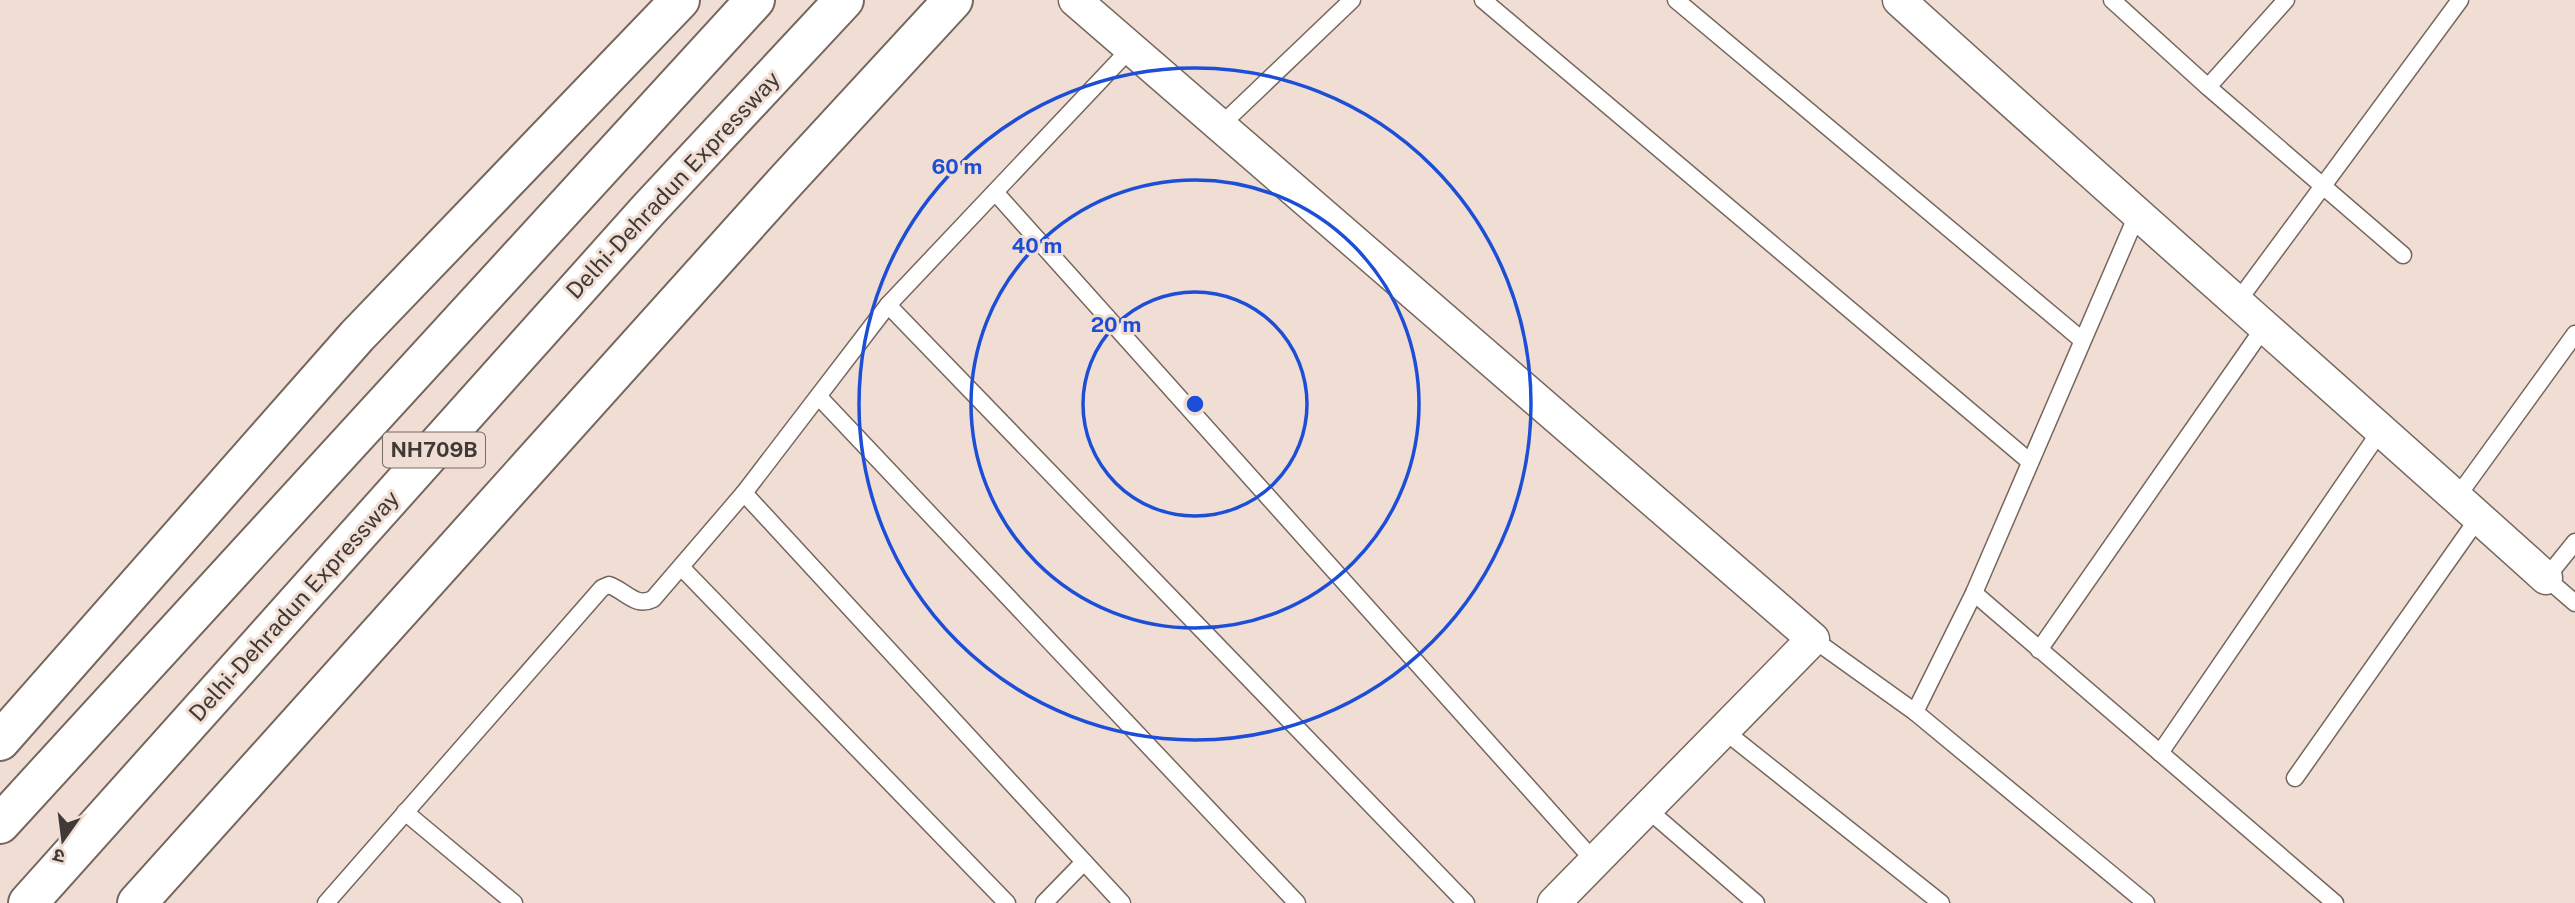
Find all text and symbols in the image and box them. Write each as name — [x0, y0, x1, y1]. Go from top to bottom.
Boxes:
street label: Delhi-Dehradun Expressway — [560, 65, 785, 304]
text: 60 m — [932, 154, 982, 179]
text: 40 m — [1012, 233, 1062, 258]
text: 20 m — [1091, 312, 1141, 337]
centre of rings — [1183, 392, 1207, 416]
road number: NH709B — [383, 433, 485, 468]
street label: Delhi-Dehradun Expressway — [183, 485, 404, 727]
north arrow — [28, 805, 98, 875]
text: उ — [50, 844, 67, 869]

